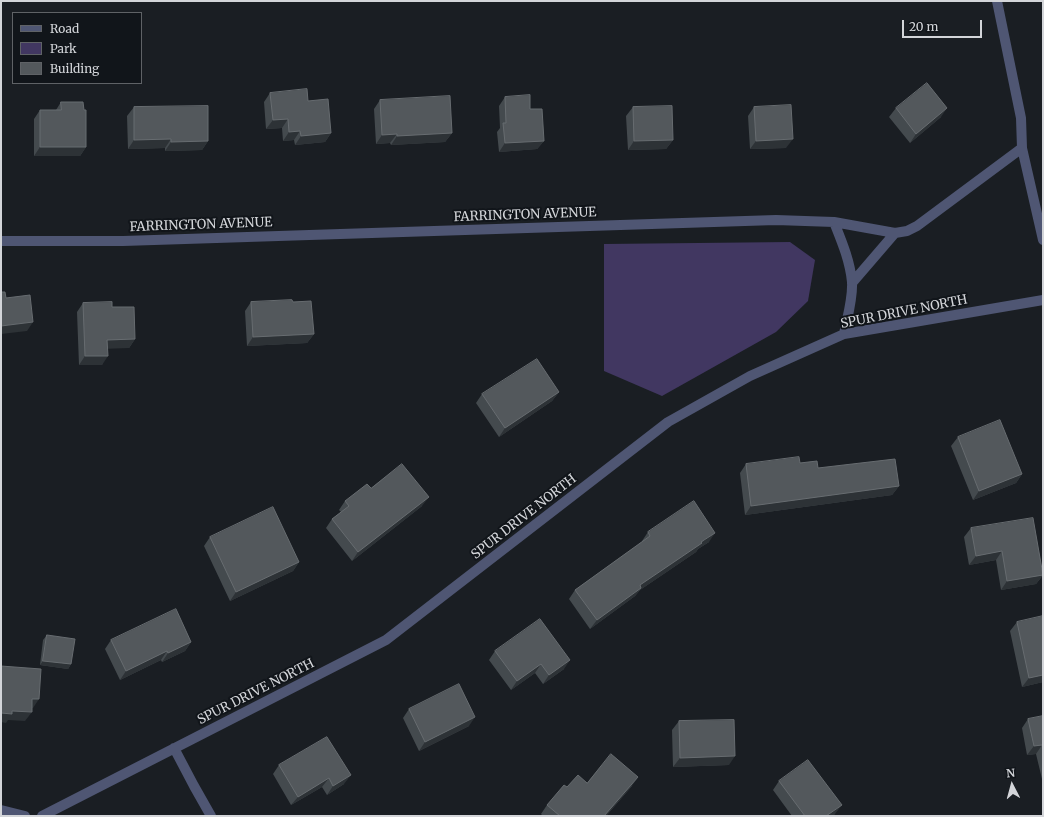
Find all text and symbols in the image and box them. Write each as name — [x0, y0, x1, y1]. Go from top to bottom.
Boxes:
legend — [12, 12, 142, 84]
scale bar — [904, 12, 984, 38]
text: 20 m — [909, 19, 938, 34]
text: Road — [50, 21, 79, 36]
text: Park — [50, 41, 77, 56]
text: Building — [50, 61, 99, 76]
street label: FARRINGTON AVENUE — [453, 205, 597, 225]
street label: FARRINGTON AVENUE — [129, 215, 273, 235]
street label: SPUR DRIVE NORTH — [839, 292, 969, 332]
street label: SPUR DRIVE NORTH — [468, 471, 580, 563]
street label: SPUR DRIVE NORTH — [195, 656, 317, 728]
north arrow — [992, 765, 1032, 805]
text: N — [1006, 766, 1016, 780]

